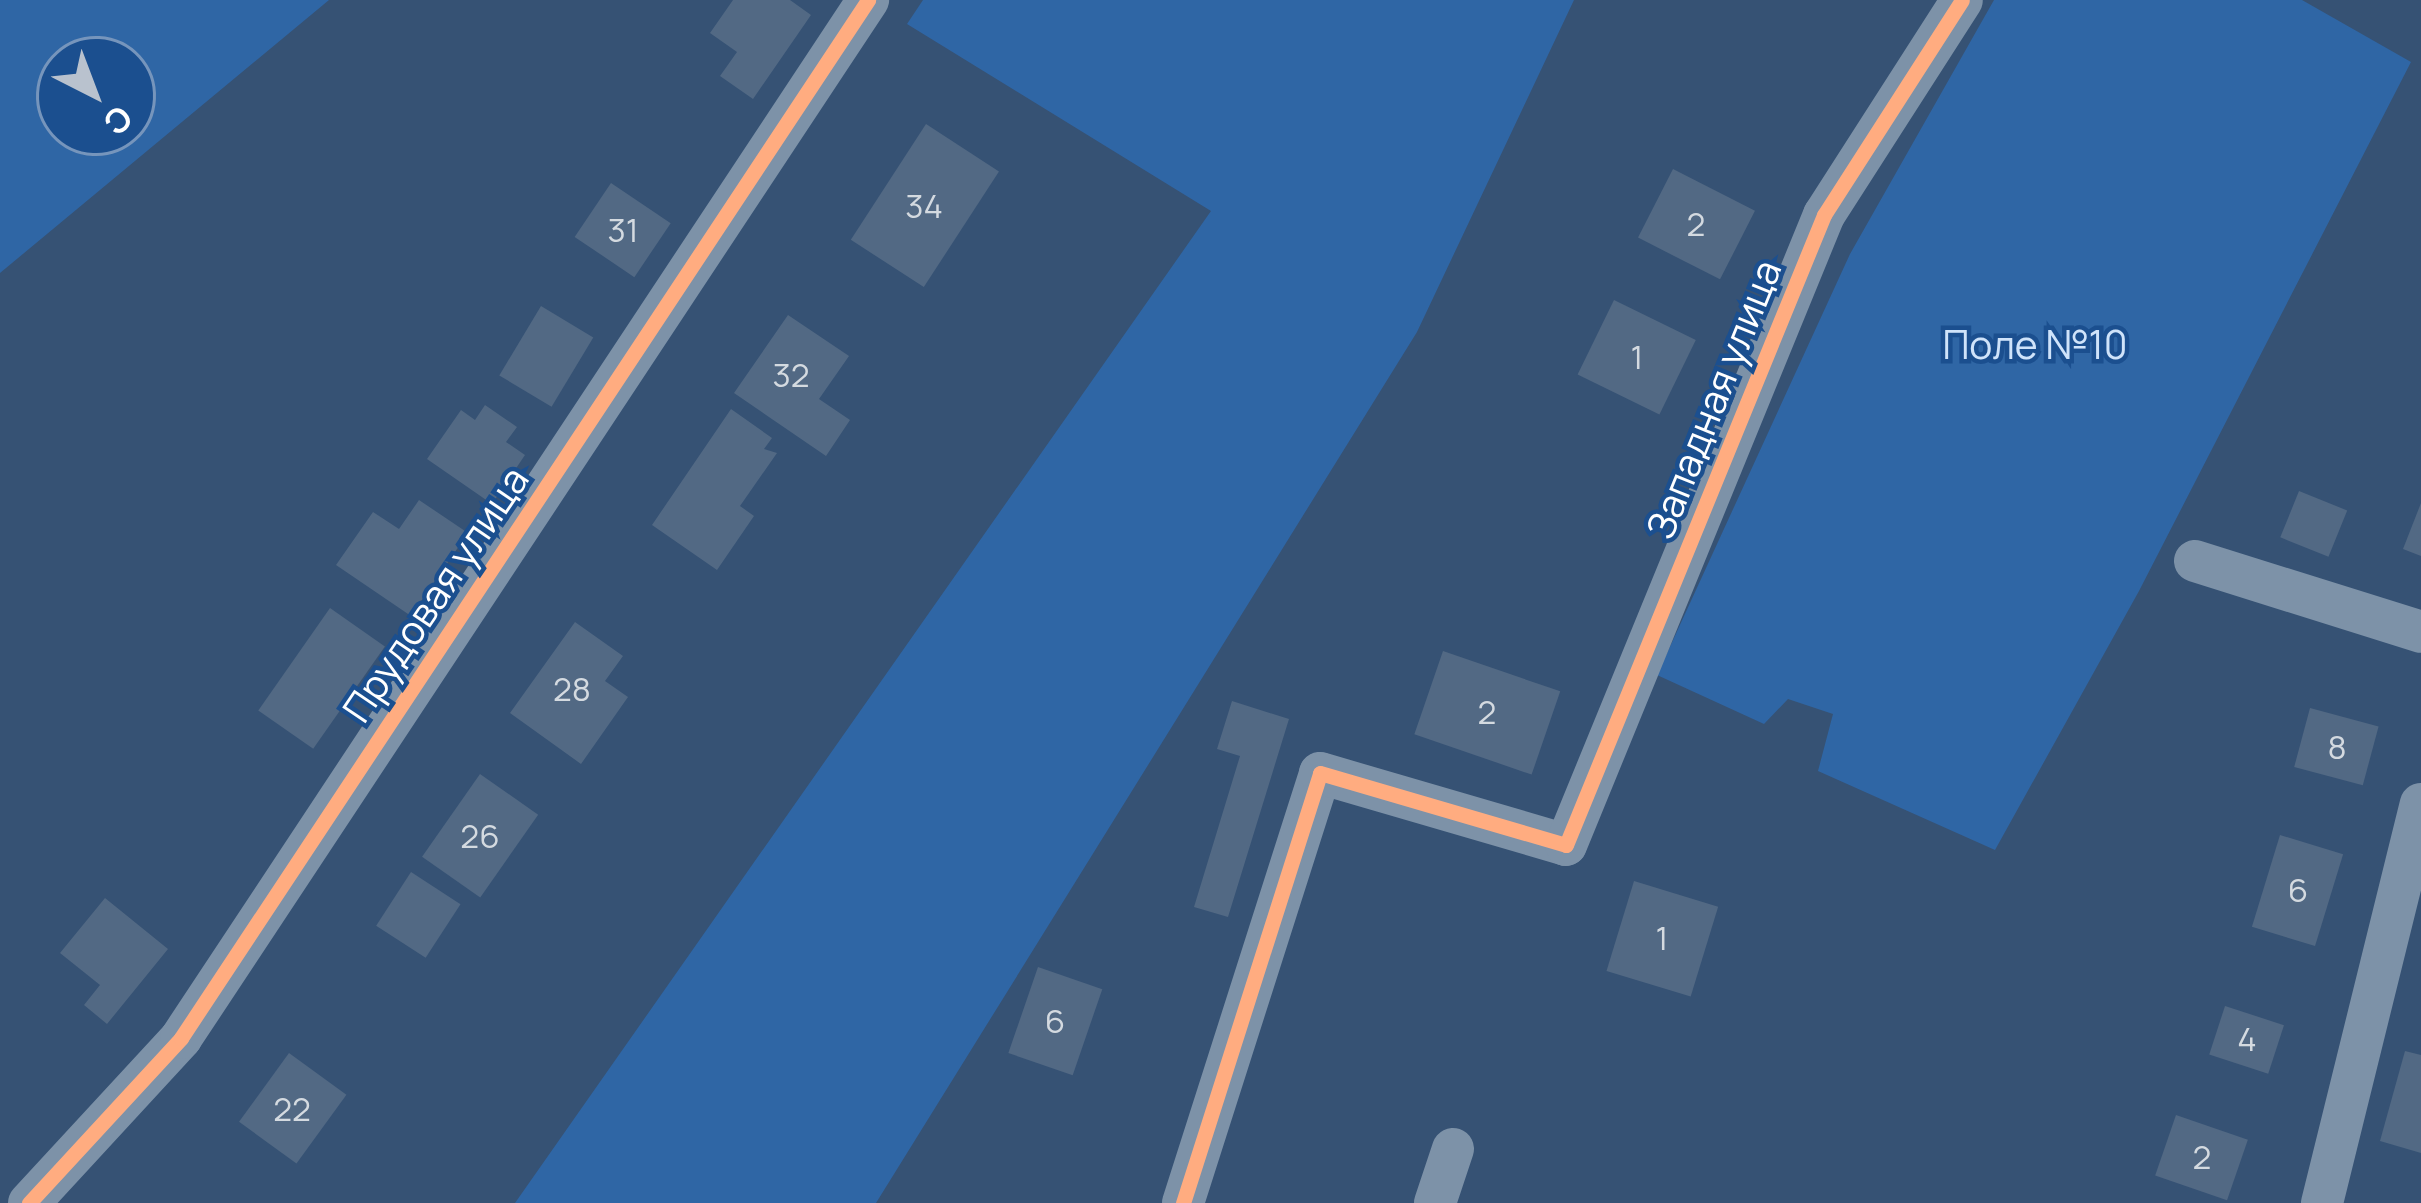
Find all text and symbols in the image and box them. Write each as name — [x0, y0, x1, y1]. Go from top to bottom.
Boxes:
north arrow — [36, 36, 156, 156]
text: С — [94, 96, 143, 146]
house number: 34 — [905, 186, 943, 226]
house number: 2 — [1687, 204, 1705, 244]
house number: 31 — [607, 210, 639, 250]
street label: Западная улица — [1636, 253, 1790, 545]
park label: Поле №10 — [1942, 321, 2128, 367]
house number: 1 — [1631, 337, 1643, 377]
house number: 32 — [772, 355, 810, 395]
street label: Прудовая улица — [332, 458, 538, 730]
house number: 28 — [553, 669, 591, 709]
house number: 2 — [1478, 692, 1496, 732]
house number: 8 — [2327, 727, 2347, 767]
house number: 26 — [460, 816, 500, 856]
house number: 6 — [2288, 870, 2308, 910]
house number: 1 — [1656, 918, 1668, 958]
house number: 6 — [1045, 1001, 1065, 1041]
house number: 4 — [2237, 1019, 2257, 1059]
house number: 22 — [273, 1089, 311, 1129]
house number: 2 — [2193, 1137, 2211, 1177]

